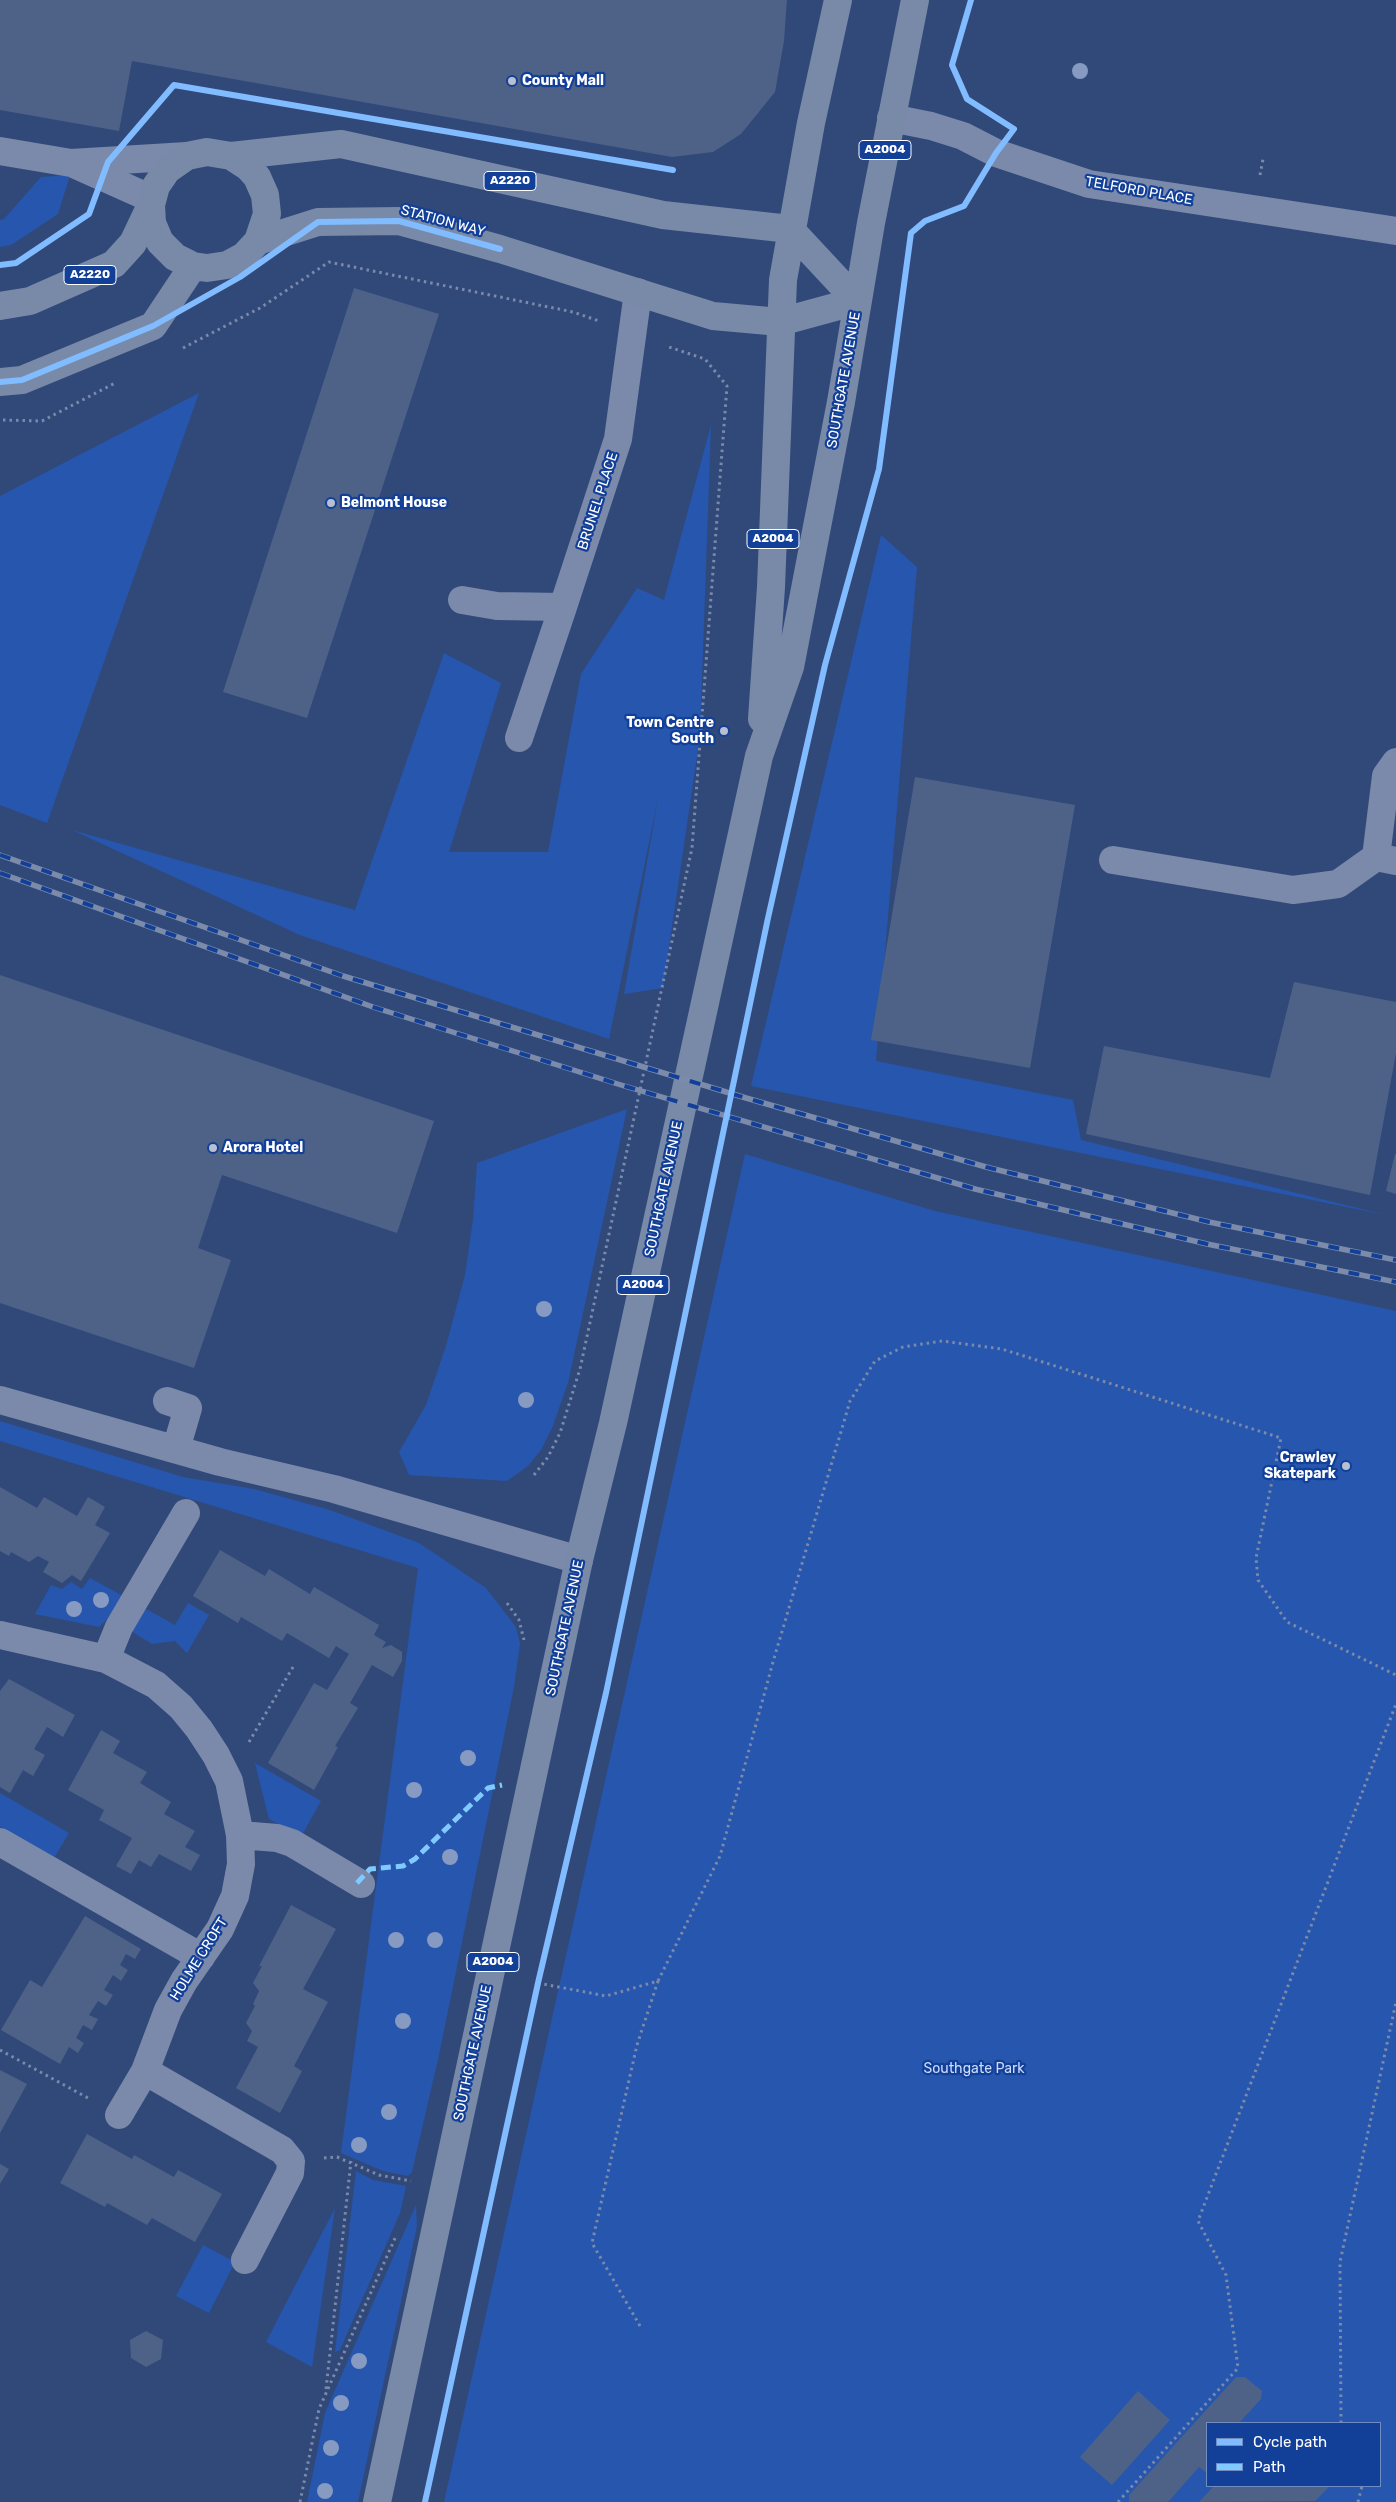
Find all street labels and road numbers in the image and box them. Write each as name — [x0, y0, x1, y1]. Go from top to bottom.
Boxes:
road number: A2004 — [859, 140, 911, 160]
road number: A2220 — [484, 172, 536, 190]
street label: TELFORD PLACE — [1084, 173, 1194, 209]
street label: STATION WAY — [399, 202, 487, 240]
road number: A2220 — [64, 266, 116, 284]
street label: SOUTHGATE AVENUE — [824, 310, 864, 450]
street label: BRUNEL PLACE — [574, 450, 622, 552]
road number: A2004 — [747, 530, 799, 548]
street label: SOUTHGATE AVENUE — [641, 1120, 687, 1258]
road number: A2004 — [617, 1276, 669, 1294]
street label: SOUTHGATE AVENUE — [542, 1559, 588, 1697]
street label: HOLME CROFT — [167, 1914, 231, 2004]
road number: A2004 — [467, 1952, 519, 1971]
street label: SOUTHGATE AVENUE — [450, 1984, 496, 2122]

